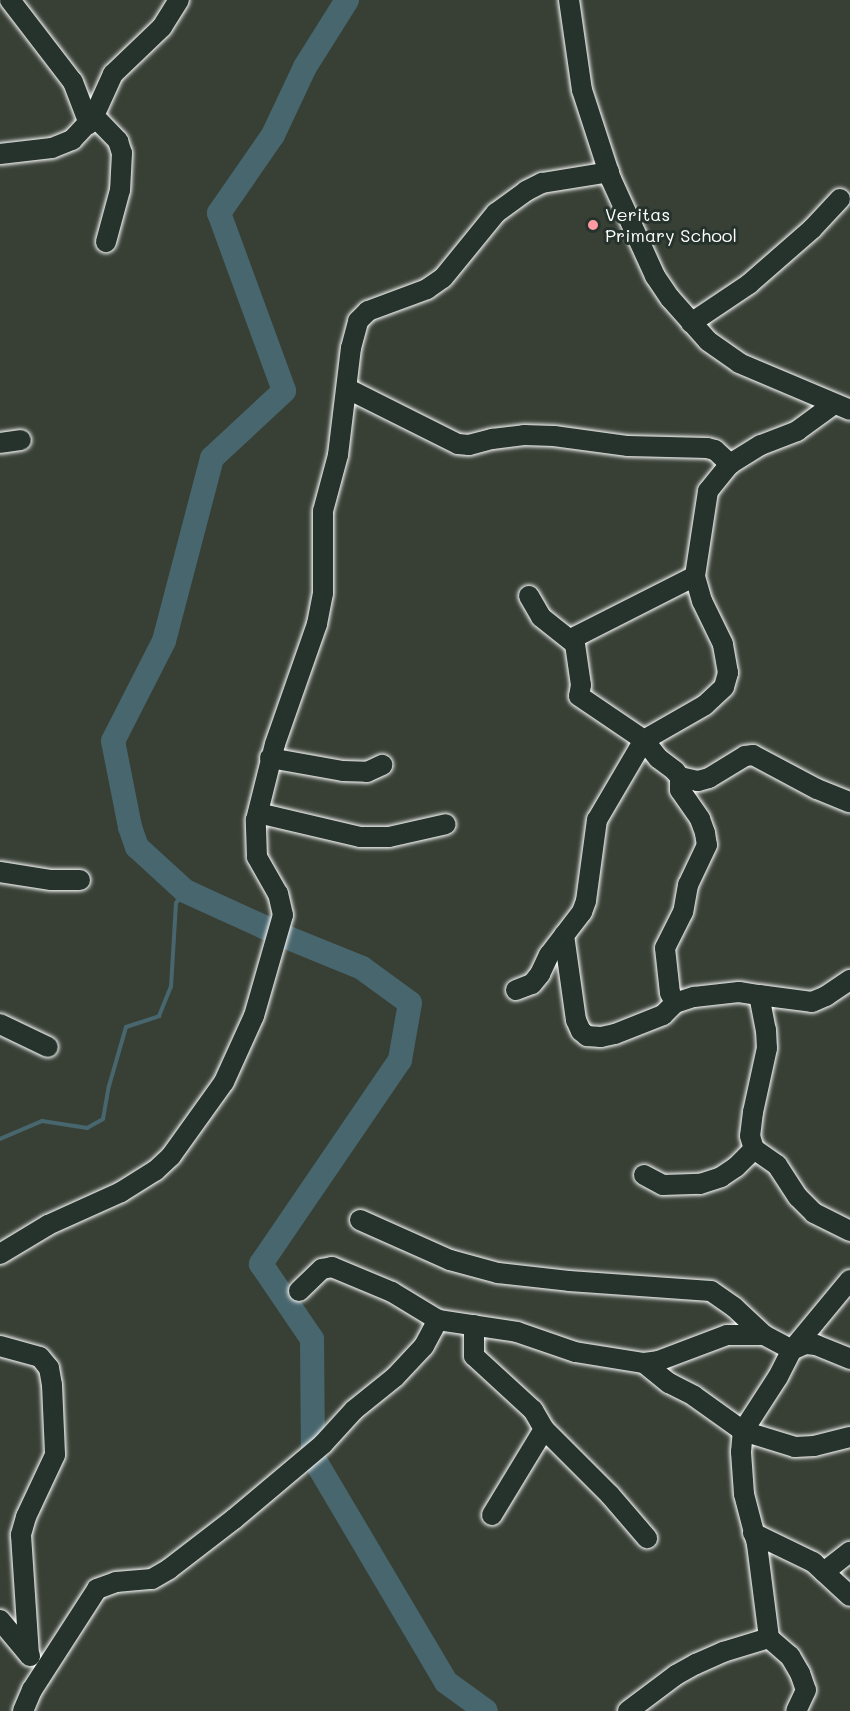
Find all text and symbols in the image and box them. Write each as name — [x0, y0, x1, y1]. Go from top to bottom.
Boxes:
place label: Veritas Primary School — [605, 204, 737, 246]
marker: Veritas Primary School — [586, 218, 600, 232]

